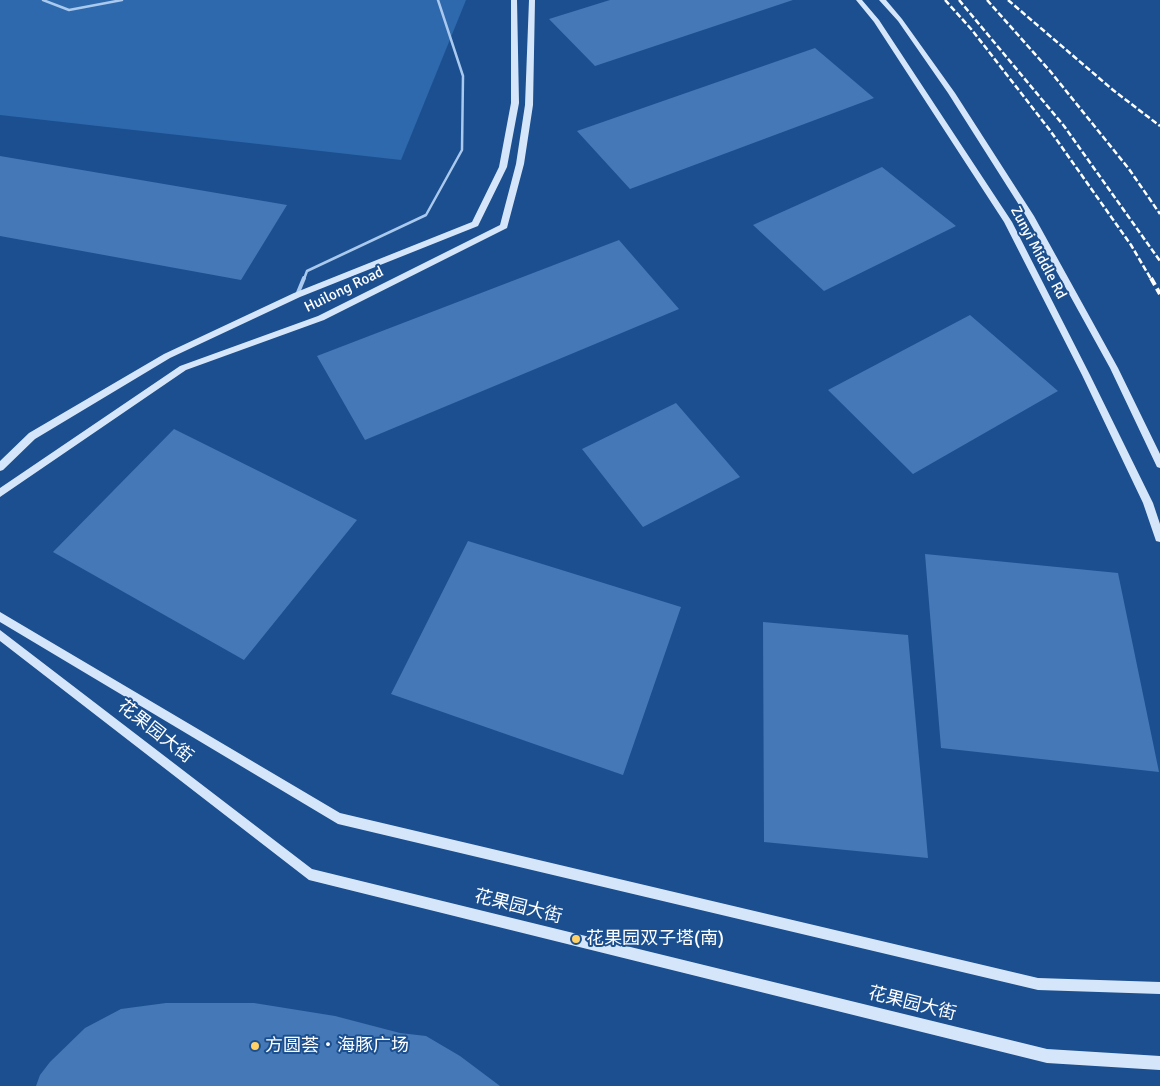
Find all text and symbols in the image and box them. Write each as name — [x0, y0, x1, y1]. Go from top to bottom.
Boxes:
street label: Zunyi Middle Rd — [1006, 203, 1070, 303]
street label: Huilong Road — [301, 263, 387, 317]
street label: 花果园大街 — [113, 696, 197, 768]
street label: 花果园大街 — [472, 886, 564, 928]
place label: 花果园双子塔(南) — [586, 928, 724, 950]
marker: 花果园双子塔(南) — [570, 933, 582, 945]
street label: 花果园大街 — [866, 983, 958, 1025]
place label: 方圆荟・海豚广场 — [265, 1035, 409, 1057]
marker: 方圆荟・海豚广场 — [249, 1040, 261, 1052]

